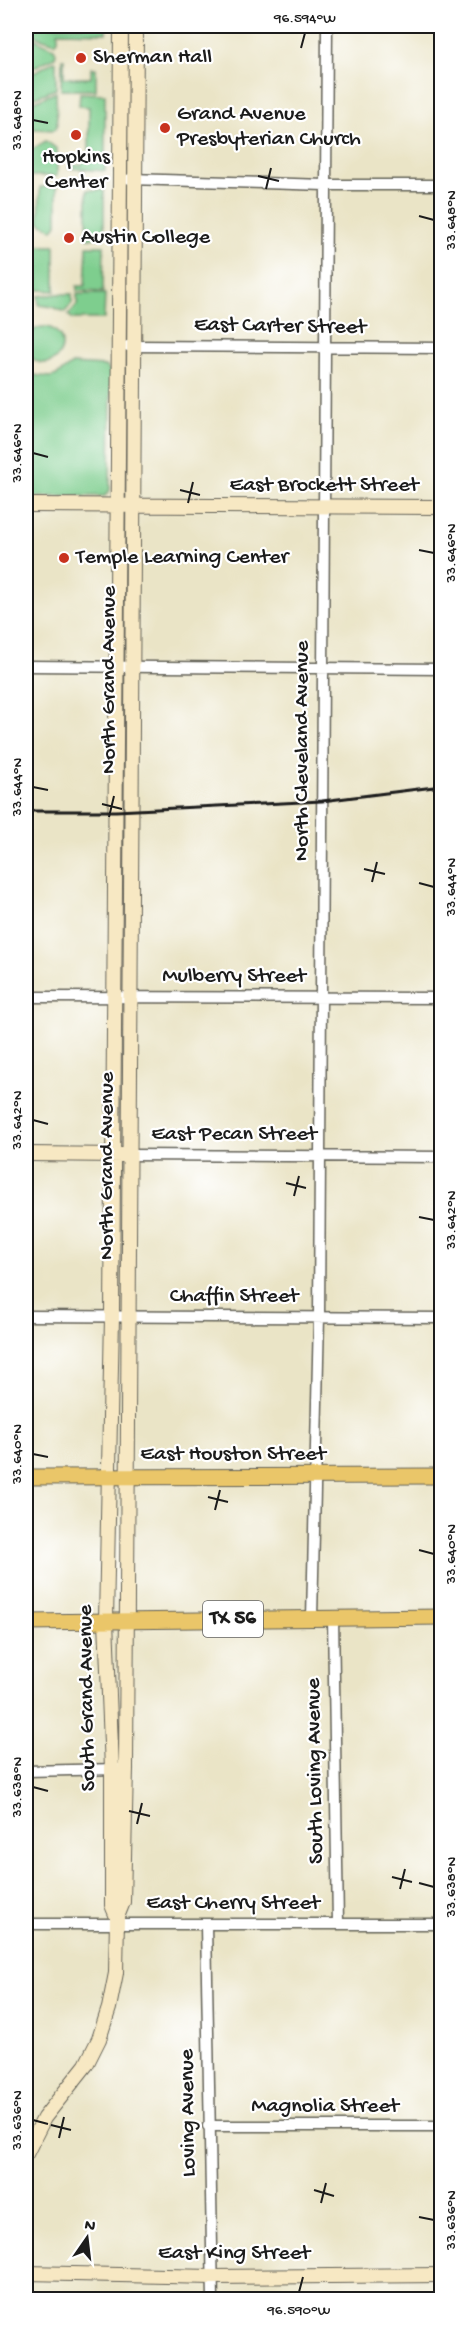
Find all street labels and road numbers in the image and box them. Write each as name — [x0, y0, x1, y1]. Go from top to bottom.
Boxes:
street label: East Carter Street — [194, 312, 368, 342]
street label: East Brockett Street — [229, 473, 421, 499]
street label: North Grand Avenue — [97, 585, 123, 774]
street label: North Cleveland Avenue — [290, 640, 316, 861]
street label: Mulberry Street — [162, 964, 308, 990]
street label: North Grand Avenue — [95, 1071, 121, 1260]
street label: East Pecan Street — [151, 1122, 319, 1148]
street label: Chaffin Street — [170, 1284, 300, 1310]
street label: East Houston Street — [140, 1442, 328, 1468]
road number: TX 56 — [203, 1601, 263, 1637]
street label: South Grand Avenue — [73, 1604, 103, 1791]
street label: South Loving Avenue — [301, 1677, 331, 1864]
street label: East Cherry Street — [146, 1891, 322, 1917]
street label: Loving Avenue — [175, 2048, 203, 2177]
street label: Magnolia Street — [251, 2094, 401, 2120]
street label: East King Street — [158, 2241, 312, 2267]

